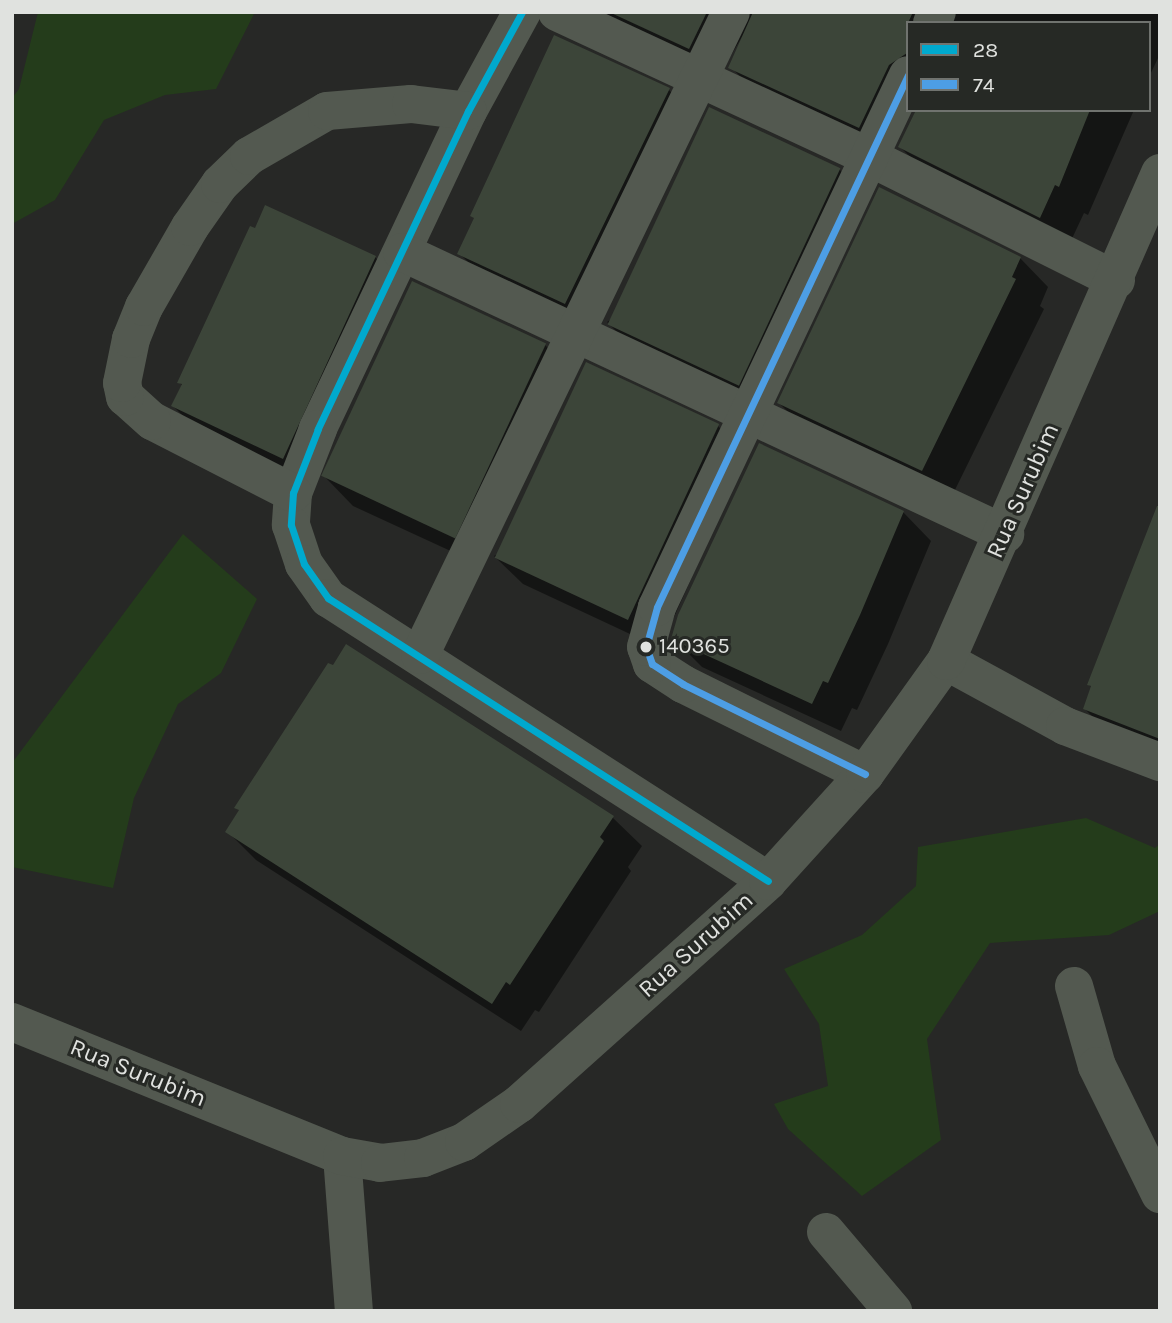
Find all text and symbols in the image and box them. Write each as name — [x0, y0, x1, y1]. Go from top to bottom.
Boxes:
legend — [906, 21, 1151, 112]
text: 28 — [973, 38, 998, 62]
text: 74 — [973, 73, 995, 97]
street label: Rua Surubim — [981, 419, 1065, 563]
place label: 140365 — [659, 634, 730, 660]
marker: 140365 — [639, 640, 653, 654]
street label: Rua Surubim — [633, 886, 759, 1004]
street label: Rua Surubim — [66, 1033, 210, 1113]

